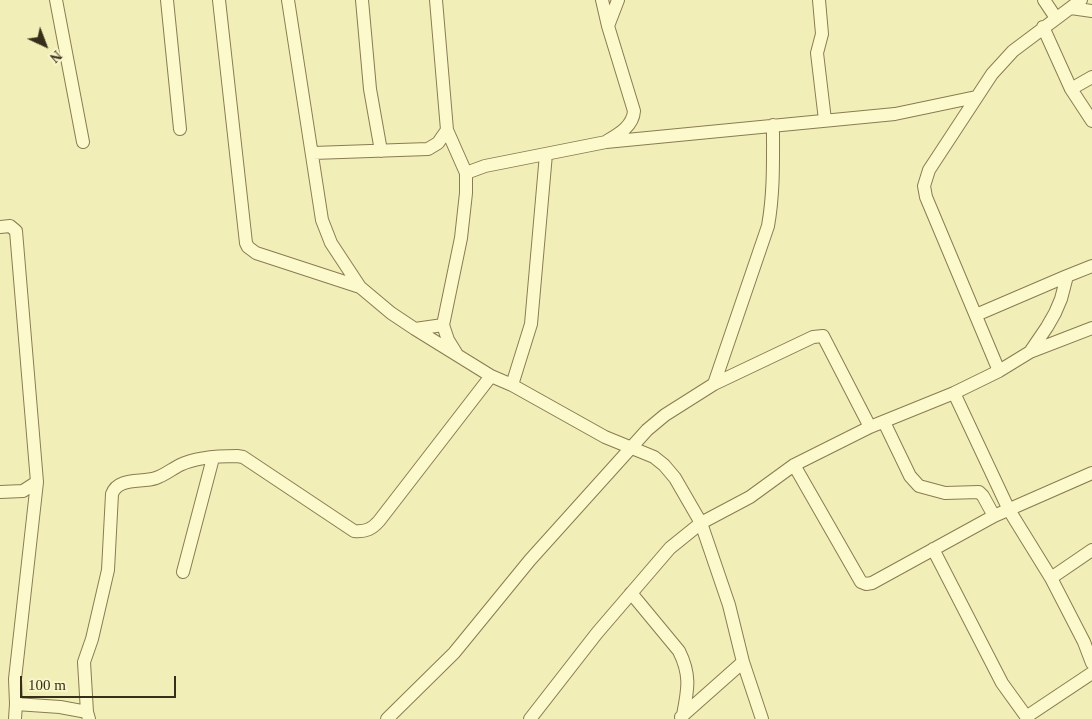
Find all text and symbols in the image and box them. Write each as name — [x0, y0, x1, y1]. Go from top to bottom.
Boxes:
north arrow — [20, 20, 70, 70]
text: N — [47, 47, 64, 65]
scale bar — [22, 666, 179, 698]
text: 100 m — [28, 677, 66, 693]

